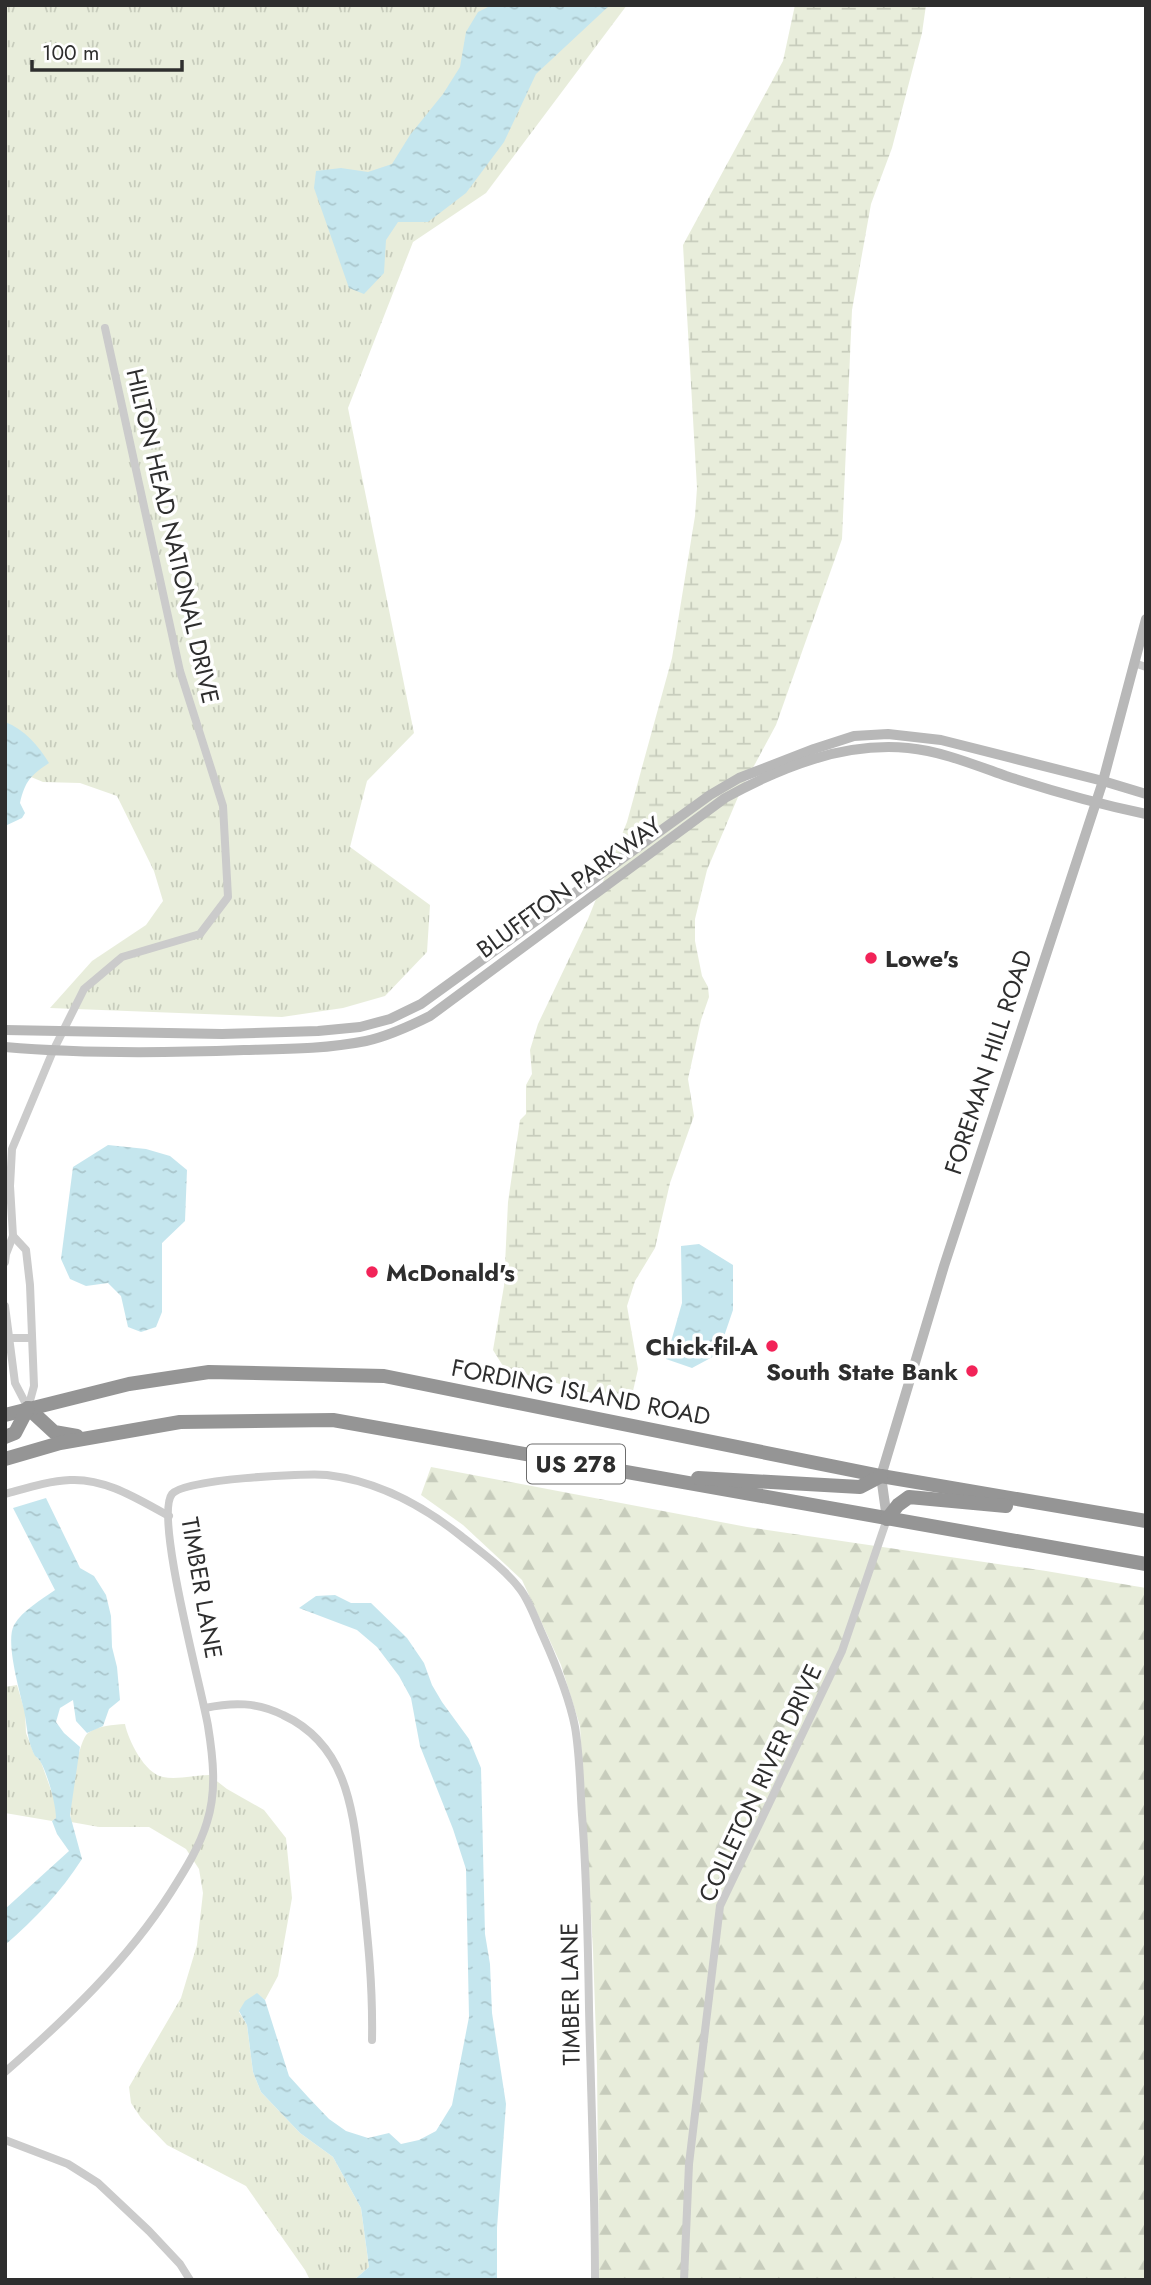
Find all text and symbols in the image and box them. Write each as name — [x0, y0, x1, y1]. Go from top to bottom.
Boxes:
scale bar — [32, 28, 182, 72]
text: 100 m — [42, 38, 99, 68]
street label: HILTON HEAD NATIONAL DRIVE — [117, 365, 229, 707]
street label: BLUFFTON PARKWAY — [469, 808, 669, 966]
place label: Lowe's — [885, 941, 958, 976]
street label: FOREMAN HILL ROAD — [935, 945, 1041, 1179]
marker: Lowe's — [863, 950, 879, 966]
place label: McDonald's — [386, 1255, 515, 1290]
marker: McDonald's — [364, 1264, 380, 1280]
place label: Chick-fil-A — [646, 1329, 758, 1364]
marker: Chick-fil-A — [764, 1338, 780, 1354]
street label: FORDING ISLAND ROAD — [448, 1350, 714, 1434]
place label: South State Bank — [766, 1354, 958, 1389]
marker: South State Bank — [964, 1363, 980, 1379]
road number: US 278 — [527, 1444, 625, 1484]
street label: TIMBER LANE — [172, 1515, 232, 1661]
street label: COLLETON RIVER DRIVE — [689, 1658, 831, 1908]
street label: TIMBER LANE — [551, 1922, 589, 2066]

